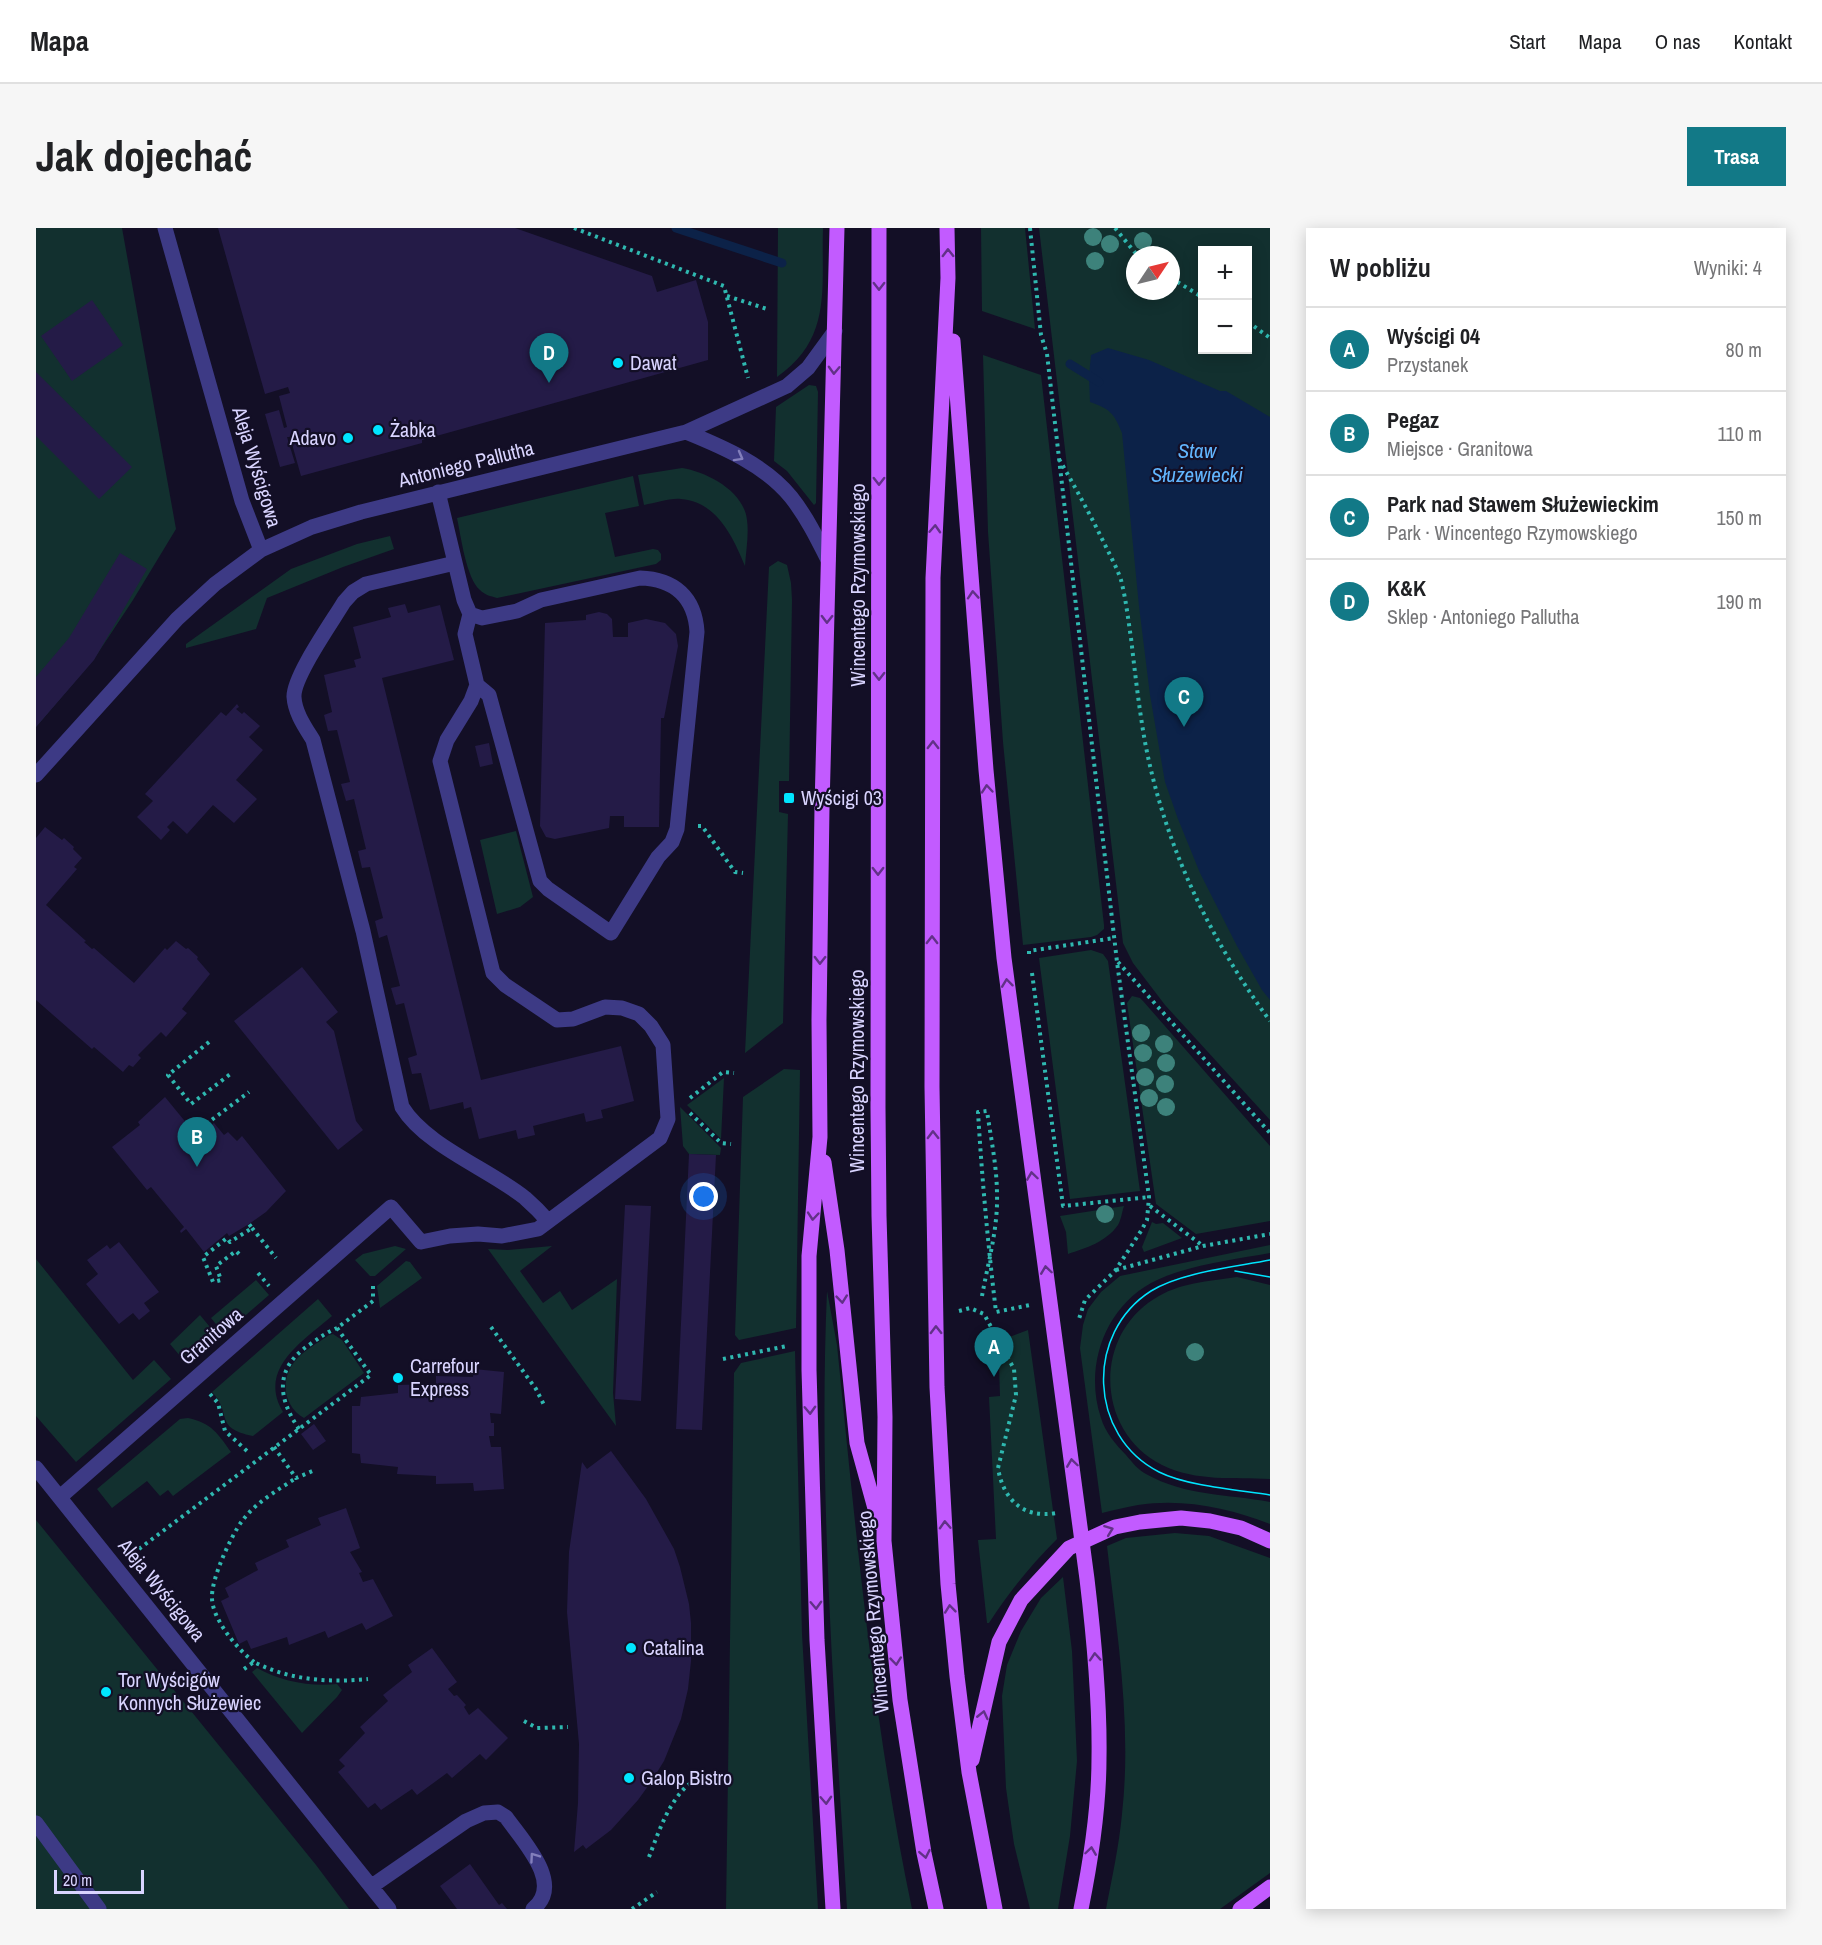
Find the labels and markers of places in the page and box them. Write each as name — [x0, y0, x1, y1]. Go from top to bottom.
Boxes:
pin: D — [530, 334, 568, 383]
place label: Dawat — [630, 349, 677, 376]
marker: Dawat — [611, 356, 625, 370]
place label: Żabka — [390, 416, 436, 443]
marker: Żabka — [371, 423, 385, 437]
place label: Adavo — [289, 424, 336, 451]
marker: Adavo — [341, 431, 355, 445]
pin: C — [1164, 678, 1204, 727]
place label: Wyścigi 03 — [801, 784, 882, 811]
marker: Wyścigi 03 — [782, 791, 796, 805]
pin: B — [178, 1118, 216, 1167]
pin: A — [974, 1328, 1014, 1377]
place label: Carrefour Express — [410, 1352, 480, 1402]
marker: Carrefour Express — [391, 1371, 405, 1385]
place label: Catalina — [643, 1634, 704, 1661]
marker: Catalina — [624, 1641, 638, 1655]
place label: Tor Wyścigów Konnych Służewiec — [118, 1666, 261, 1716]
marker: Tor Wyścigów Konnych Służewiec — [99, 1685, 113, 1699]
place label: Galop Bistro — [641, 1764, 732, 1791]
marker: Galop Bistro — [622, 1771, 636, 1785]

